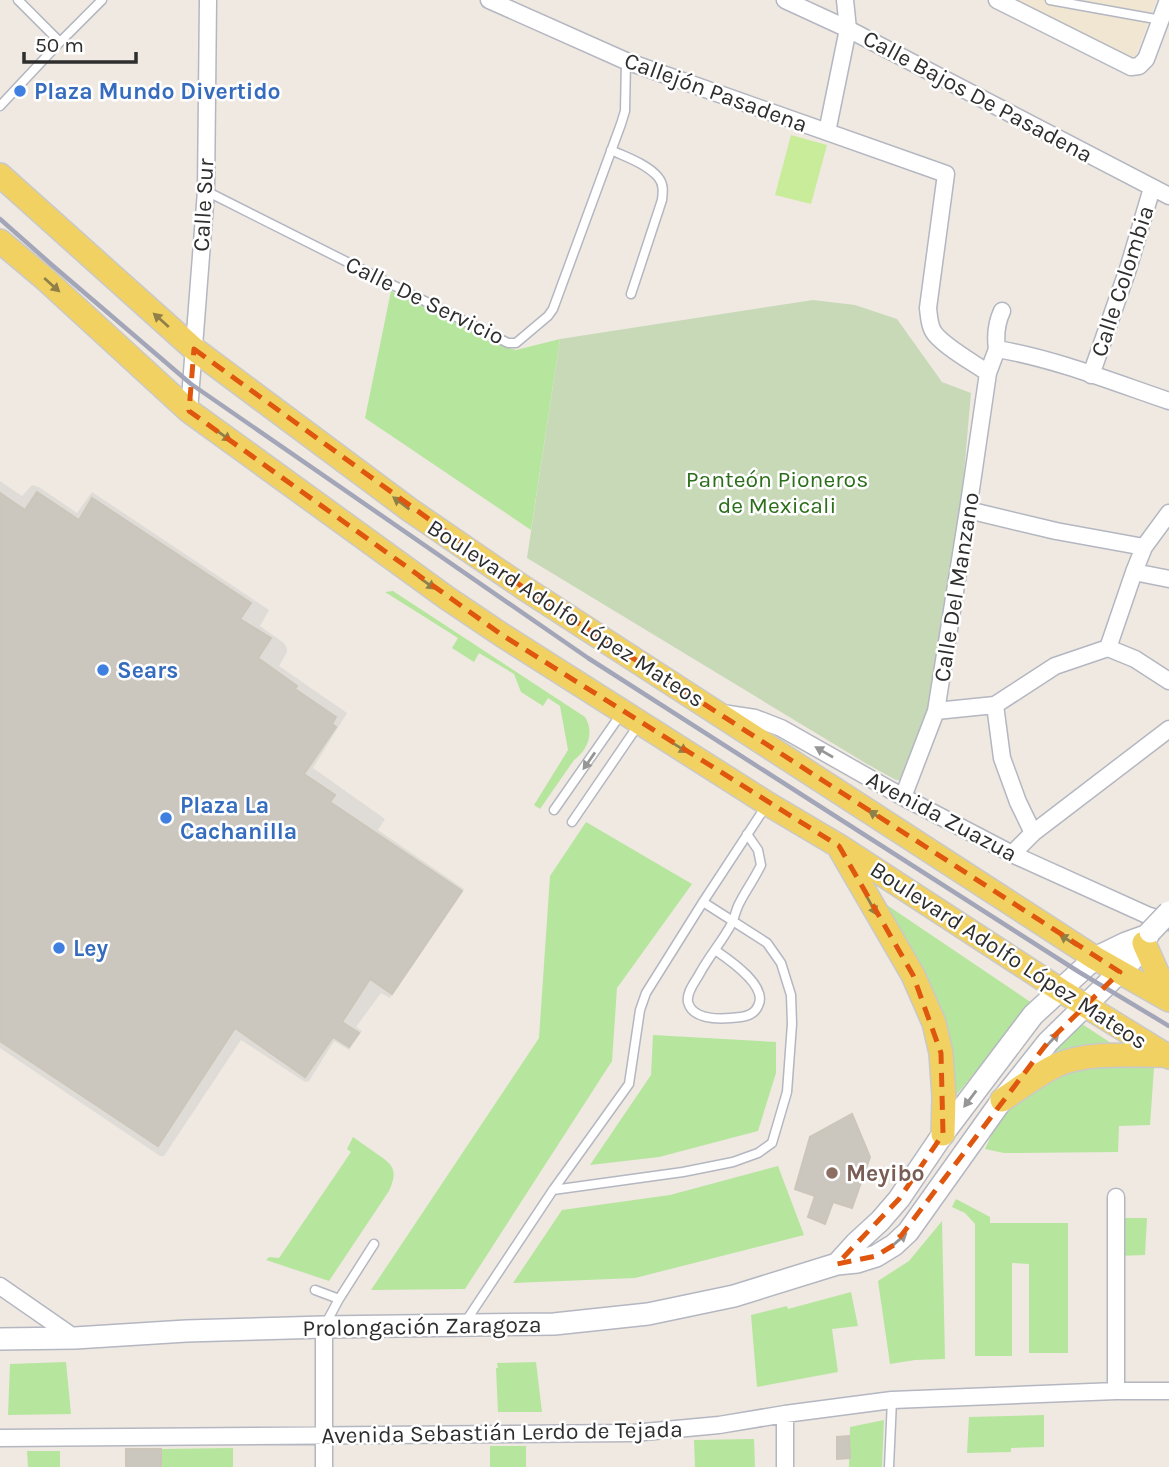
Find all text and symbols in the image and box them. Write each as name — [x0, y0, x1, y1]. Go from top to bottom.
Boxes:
scale bar — [24, 21, 136, 65]
street label: Calle Bajos De Pasadena — [859, 24, 1097, 168]
text: 50 m — [35, 33, 84, 57]
street label: Callejón Pasadena — [621, 47, 811, 138]
place label: Plaza Mundo Divertido — [34, 78, 281, 105]
marker: Plaza Mundo Divertido — [12, 83, 28, 99]
street label: Calle Sur — [188, 157, 219, 252]
street label: Calle Colombia — [1085, 202, 1160, 360]
street label: Calle De Servicio — [341, 250, 508, 351]
one-way arrow — [43, 277, 61, 293]
one-way arrow — [153, 313, 170, 328]
one-way arrow — [214, 428, 232, 442]
park label: Panteón Pioneros de Mexicali — [686, 466, 868, 519]
street label: Calle Del Manzano — [928, 490, 985, 684]
one-way arrow — [392, 496, 410, 510]
street label: Boulevard Adolfo López Mateos — [422, 514, 709, 713]
one-way arrow — [418, 576, 436, 590]
place label: Sears — [117, 657, 178, 684]
marker: Sears — [95, 662, 111, 678]
one-way arrow — [669, 741, 689, 754]
one-way arrow — [814, 746, 834, 758]
one-way arrow — [582, 752, 596, 770]
street label: Avenida Zuazua — [862, 765, 1022, 867]
place label: Plaza La Cachanilla — [180, 792, 297, 845]
marker: Plaza La Cachanilla — [158, 810, 174, 826]
one-way arrow — [867, 810, 887, 823]
street label: Boulevard Adolfo López Mateos — [865, 856, 1152, 1055]
one-way arrow — [866, 896, 878, 915]
one-way arrow — [1059, 933, 1077, 947]
place label: Ley — [73, 935, 109, 962]
marker: Ley — [51, 940, 67, 956]
one-way arrow — [1043, 1032, 1059, 1049]
one-way arrow — [963, 1090, 977, 1108]
place label: Meyibo — [846, 1160, 925, 1187]
marker: Meyibo — [824, 1165, 840, 1181]
one-way arrow — [890, 1232, 908, 1248]
street label: Prolongación Zaragoza — [302, 1311, 542, 1342]
street label: Avenida Sebastián Lerdo de Tejada — [321, 1416, 683, 1449]

